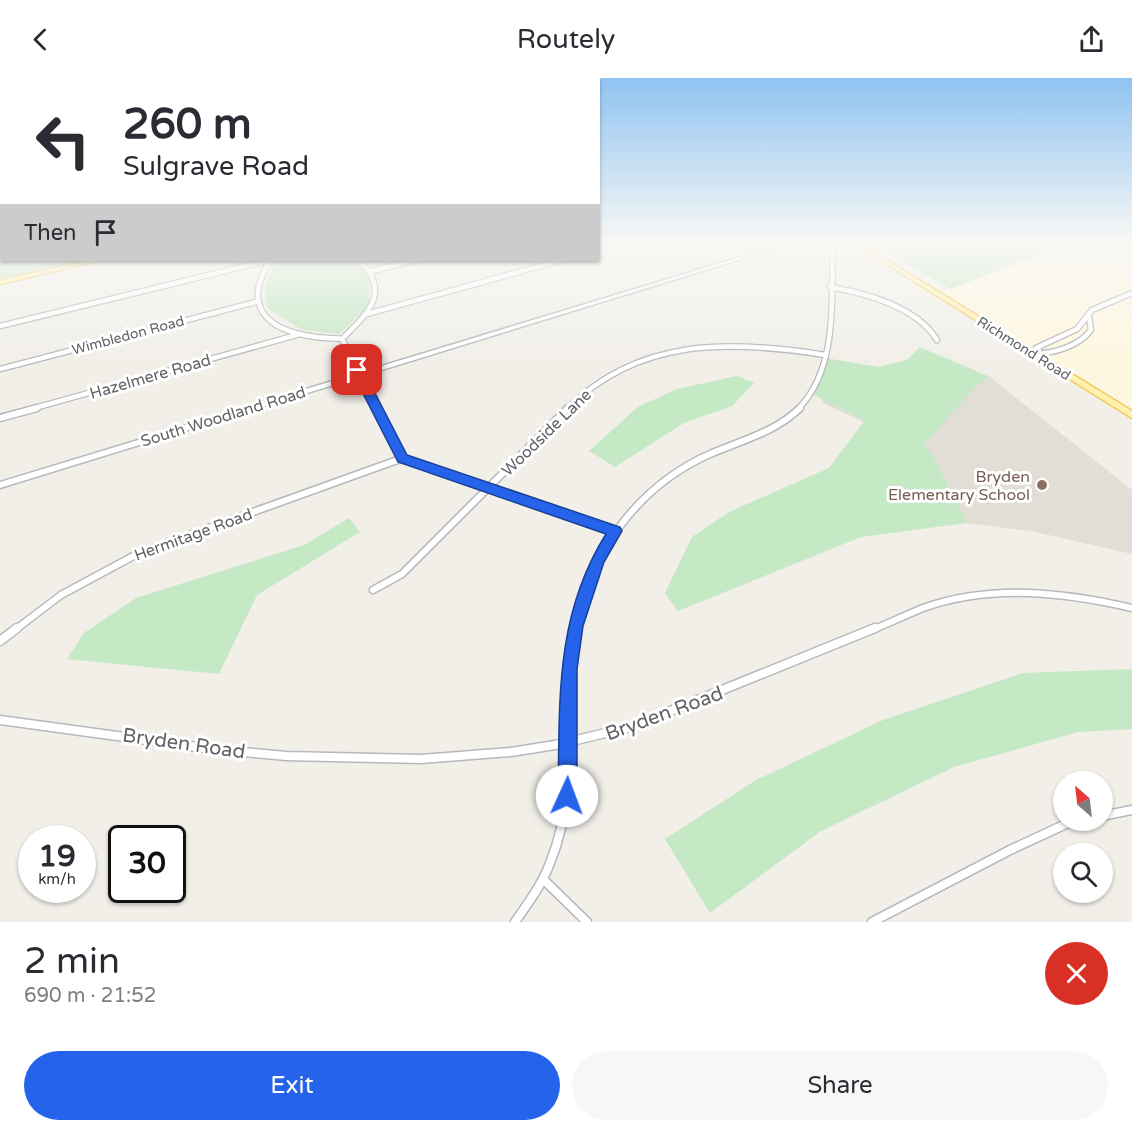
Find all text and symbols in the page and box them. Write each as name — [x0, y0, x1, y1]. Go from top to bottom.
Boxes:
icon: back — [24, 23, 57, 56]
text: Routely — [517, 23, 615, 56]
icon: share — [1075, 23, 1108, 56]
text: 260 m — [123, 99, 252, 150]
icon: left — [24, 102, 102, 180]
text: Sulgrave Road — [123, 150, 309, 183]
icon: arrive — [89, 216, 122, 249]
text: Then — [24, 220, 77, 246]
street label: Wimbledon Road — [70, 312, 186, 359]
street label: Richmond Road — [974, 313, 1074, 384]
pin — [331, 344, 382, 395]
street label: Hazelmere Road — [87, 350, 213, 404]
icon: arrive — [340, 353, 373, 386]
street label: South Woodland Road — [138, 382, 308, 452]
street label: Woodside Lane — [498, 385, 596, 481]
place label: Bryden Elementary School — [888, 467, 1030, 505]
marker: Bryden Elementary School — [1035, 478, 1049, 492]
street label: Hermitage Road — [131, 504, 255, 566]
street label: Bryden Road — [602, 682, 727, 746]
street label: Bryden Road — [121, 724, 247, 764]
position arrow — [535, 764, 599, 828]
north arrow — [1053, 771, 1113, 831]
map controls — [1053, 771, 1113, 903]
speed limit sign: 30 — [108, 825, 186, 903]
text: 19 — [38, 838, 76, 875]
button: search — [1053, 843, 1113, 903]
text: km/h — [38, 870, 76, 888]
text: 2 min — [24, 940, 120, 983]
button: close — [1045, 942, 1108, 1005]
text: 690 m · 21:52 — [24, 984, 156, 1008]
button: Exit — [24, 1051, 560, 1120]
button: Share — [572, 1051, 1108, 1120]

